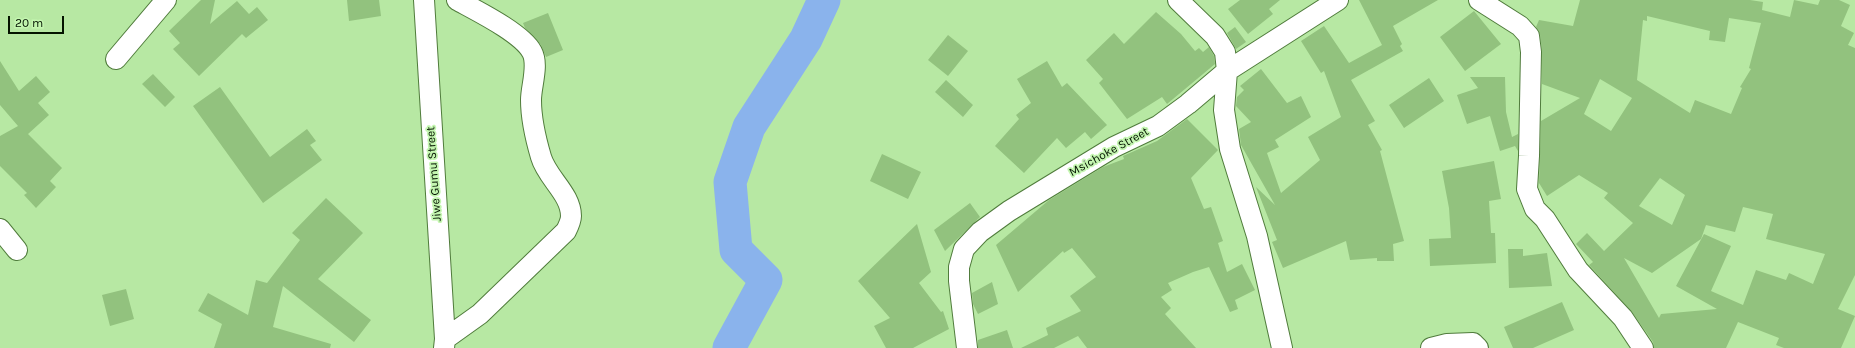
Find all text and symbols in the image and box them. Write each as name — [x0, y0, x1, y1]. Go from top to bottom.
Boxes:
scale bar — [10, 8, 66, 34]
text: 20 m — [15, 16, 43, 30]
street label: Msichoke Street — [1067, 124, 1151, 180]
street label: Jiwe Gumu Street — [423, 126, 445, 222]

